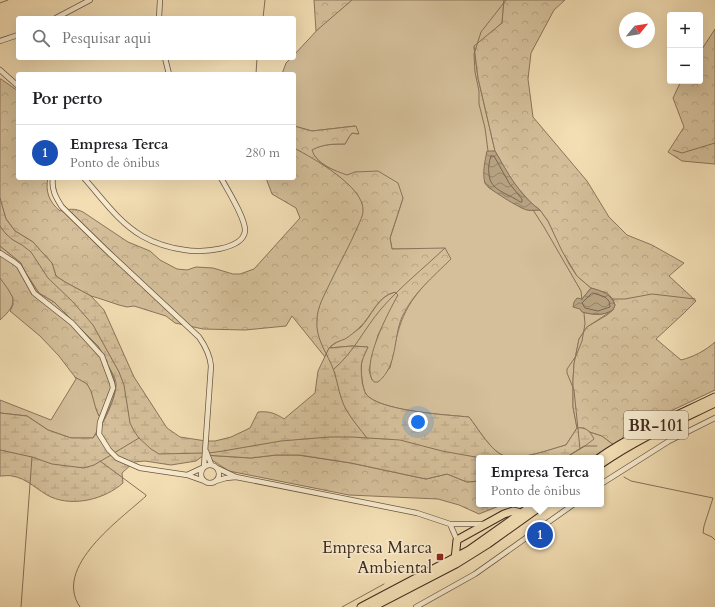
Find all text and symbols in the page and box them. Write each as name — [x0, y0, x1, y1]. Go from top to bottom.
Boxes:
north arrow — [619, 12, 655, 48]
map controls — [667, 12, 703, 84]
button: + — [667, 12, 703, 48]
search box — [16, 16, 296, 60]
icon: search — [30, 27, 52, 49]
text: Pesquisar aqui — [62, 28, 151, 48]
button: − — [667, 48, 703, 84]
text: Por perto — [32, 87, 102, 110]
text: Empresa Terca — [70, 134, 168, 154]
text: 1 — [42, 144, 48, 162]
text: 280 m — [246, 144, 280, 162]
text: Ponto de ônibus — [70, 154, 160, 172]
road number: BR-101 — [624, 411, 688, 439]
your location — [408, 412, 428, 432]
popup — [476, 455, 604, 507]
text: Empresa Terca — [491, 462, 589, 482]
text: Ponto de ônibus — [491, 482, 580, 500]
pin: 1 — [527, 520, 553, 550]
place label: Empresa Marca Ambiental — [322, 536, 433, 579]
marker: Empresa Marca Ambiental — [435, 552, 445, 562]

